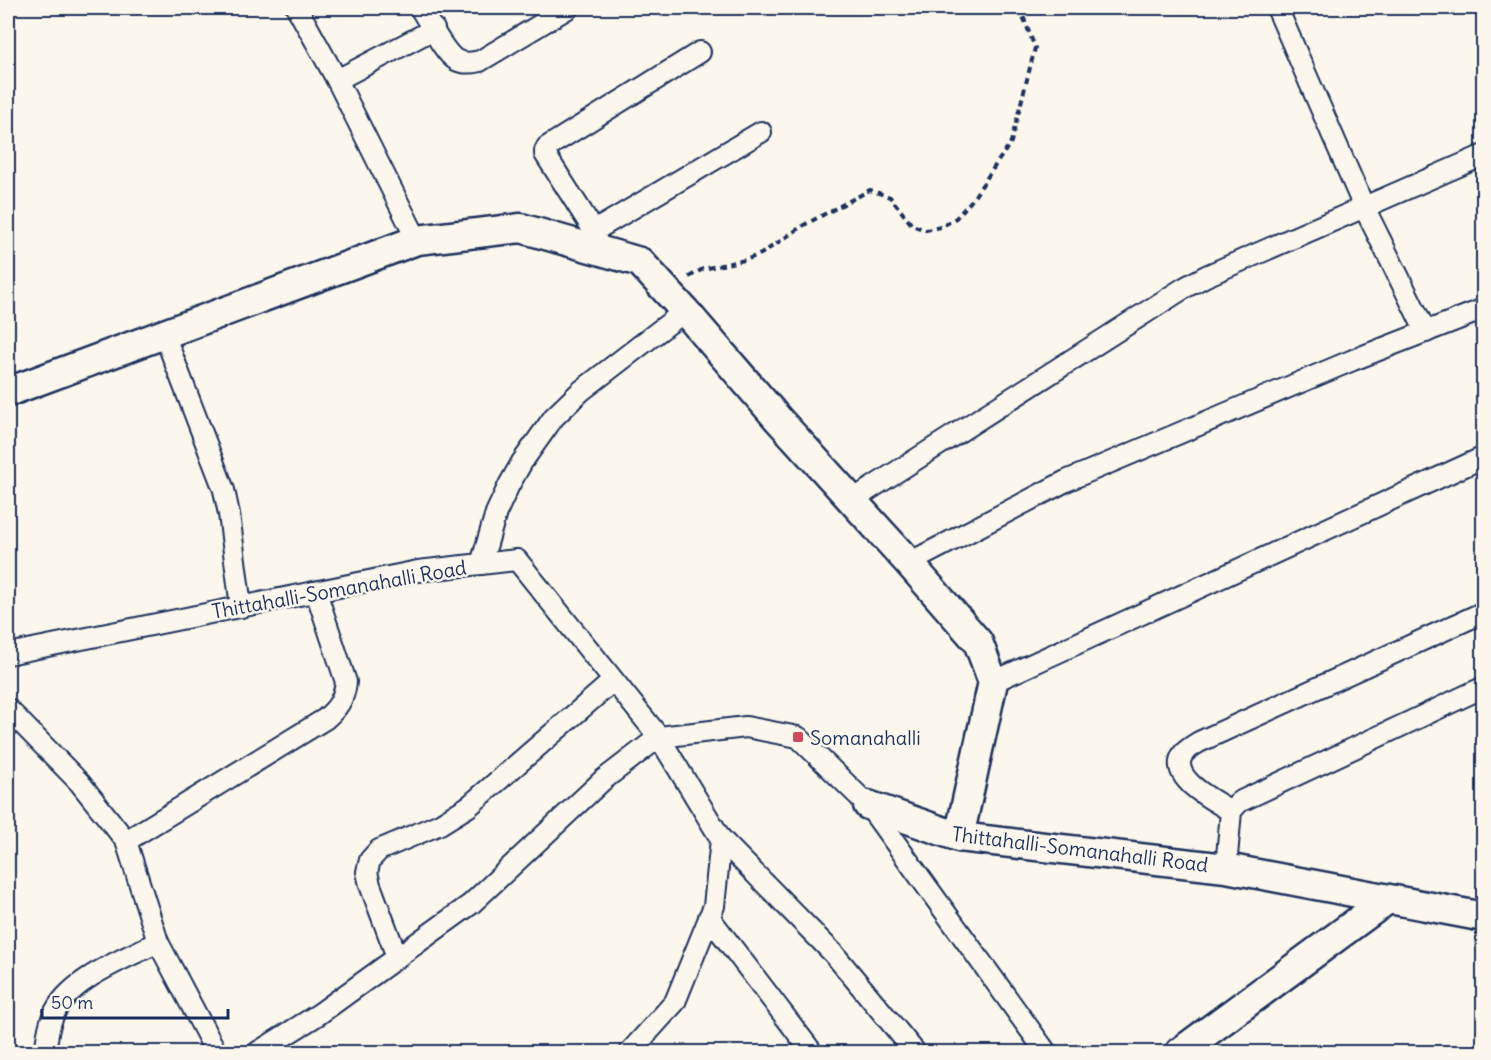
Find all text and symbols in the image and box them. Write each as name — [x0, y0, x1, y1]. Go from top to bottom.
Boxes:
street label: Thittahalli-Somanahalli Road — [210, 554, 469, 624]
place label: Somanahalli — [810, 725, 921, 750]
marker: Somanahalli — [791, 730, 805, 744]
street label: Thittahalli-Somanahalli Road — [950, 821, 1210, 877]
scale bar — [42, 982, 228, 1020]
text: 50 m — [51, 991, 93, 1014]

